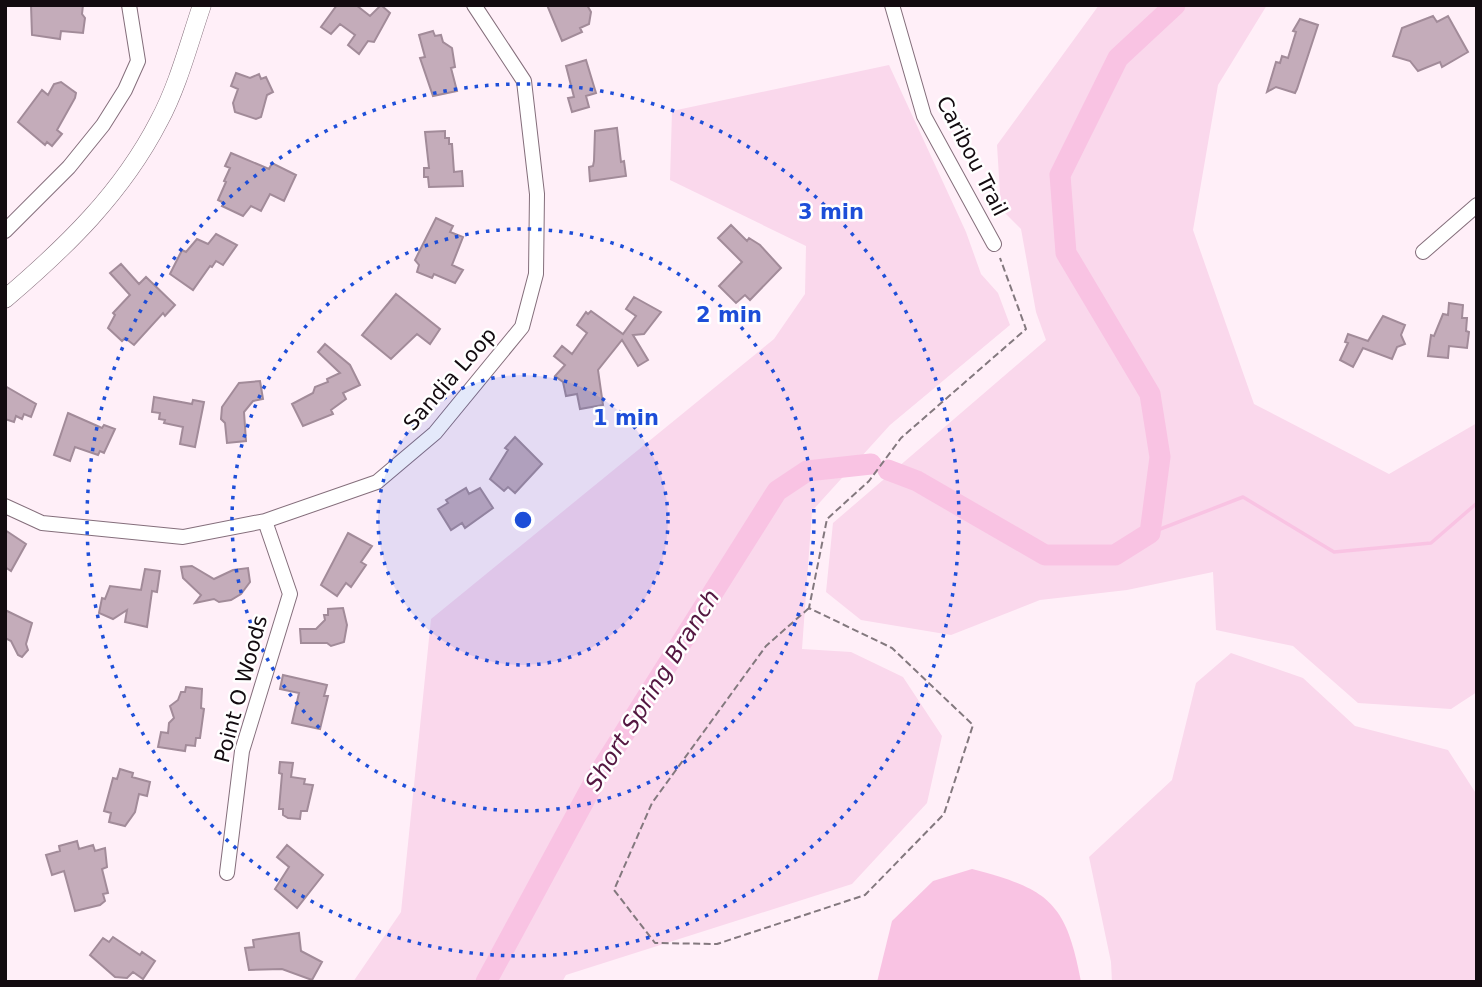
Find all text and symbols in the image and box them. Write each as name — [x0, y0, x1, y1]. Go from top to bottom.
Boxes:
street label: Caribou Trail — [932, 92, 1012, 220]
text: 3 min — [798, 200, 864, 224]
text: 2 min — [696, 303, 762, 327]
street label: Sandia Loop — [399, 323, 501, 435]
text: 1 min — [593, 406, 659, 430]
centre of rings — [511, 508, 535, 532]
water label: Short Spring Branch — [580, 585, 724, 795]
street label: Point O Woods — [210, 613, 272, 765]

